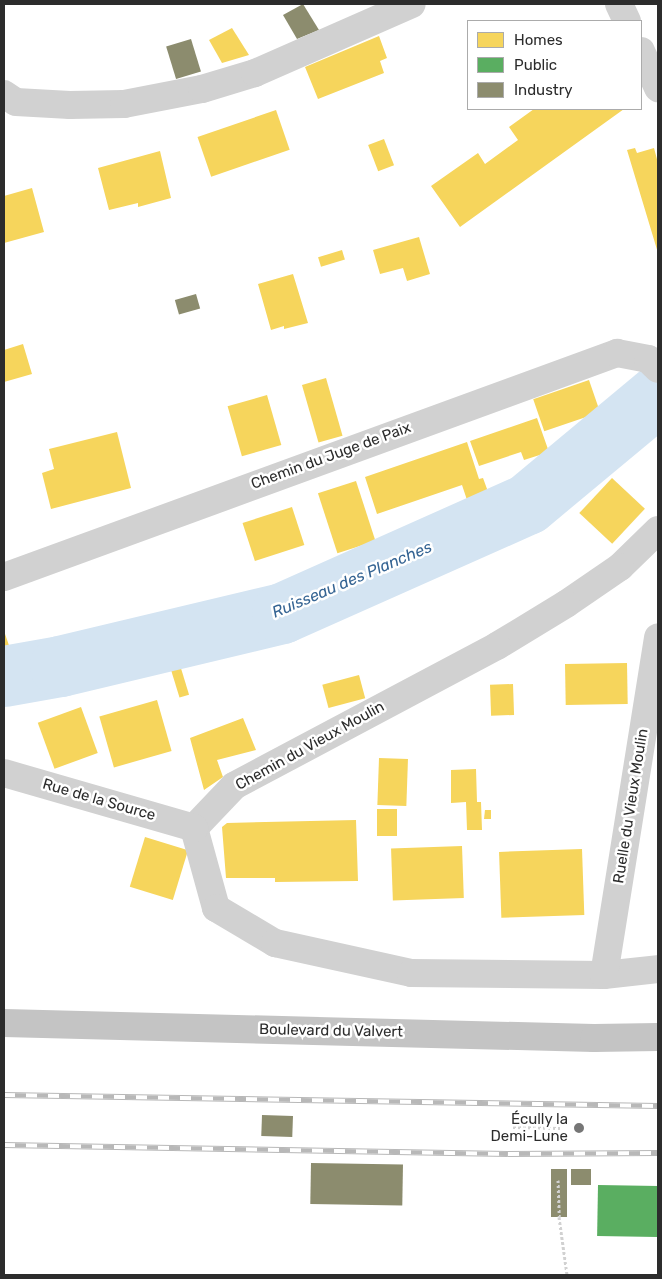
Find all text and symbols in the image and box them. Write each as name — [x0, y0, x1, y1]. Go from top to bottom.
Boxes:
legend — [467, 20, 642, 110]
text: Homes — [514, 31, 563, 49]
text: Public — [514, 56, 557, 74]
text: Industry — [514, 81, 573, 99]
street label: Chemin du Juge de Paix — [249, 419, 413, 493]
water label: Ruisseau des Planches — [269, 538, 435, 622]
street label: Chemin du Vieux Moulin — [232, 698, 388, 794]
street label: Ruelle du Vieux Moulin — [610, 727, 652, 885]
street label: Rue de la Source — [40, 775, 158, 825]
street label: Boulevard du Valvert — [259, 1021, 403, 1041]
place label: Écully la Demi-Lune — [490, 1110, 568, 1145]
marker: Écully la Demi-Lune — [572, 1121, 586, 1135]

